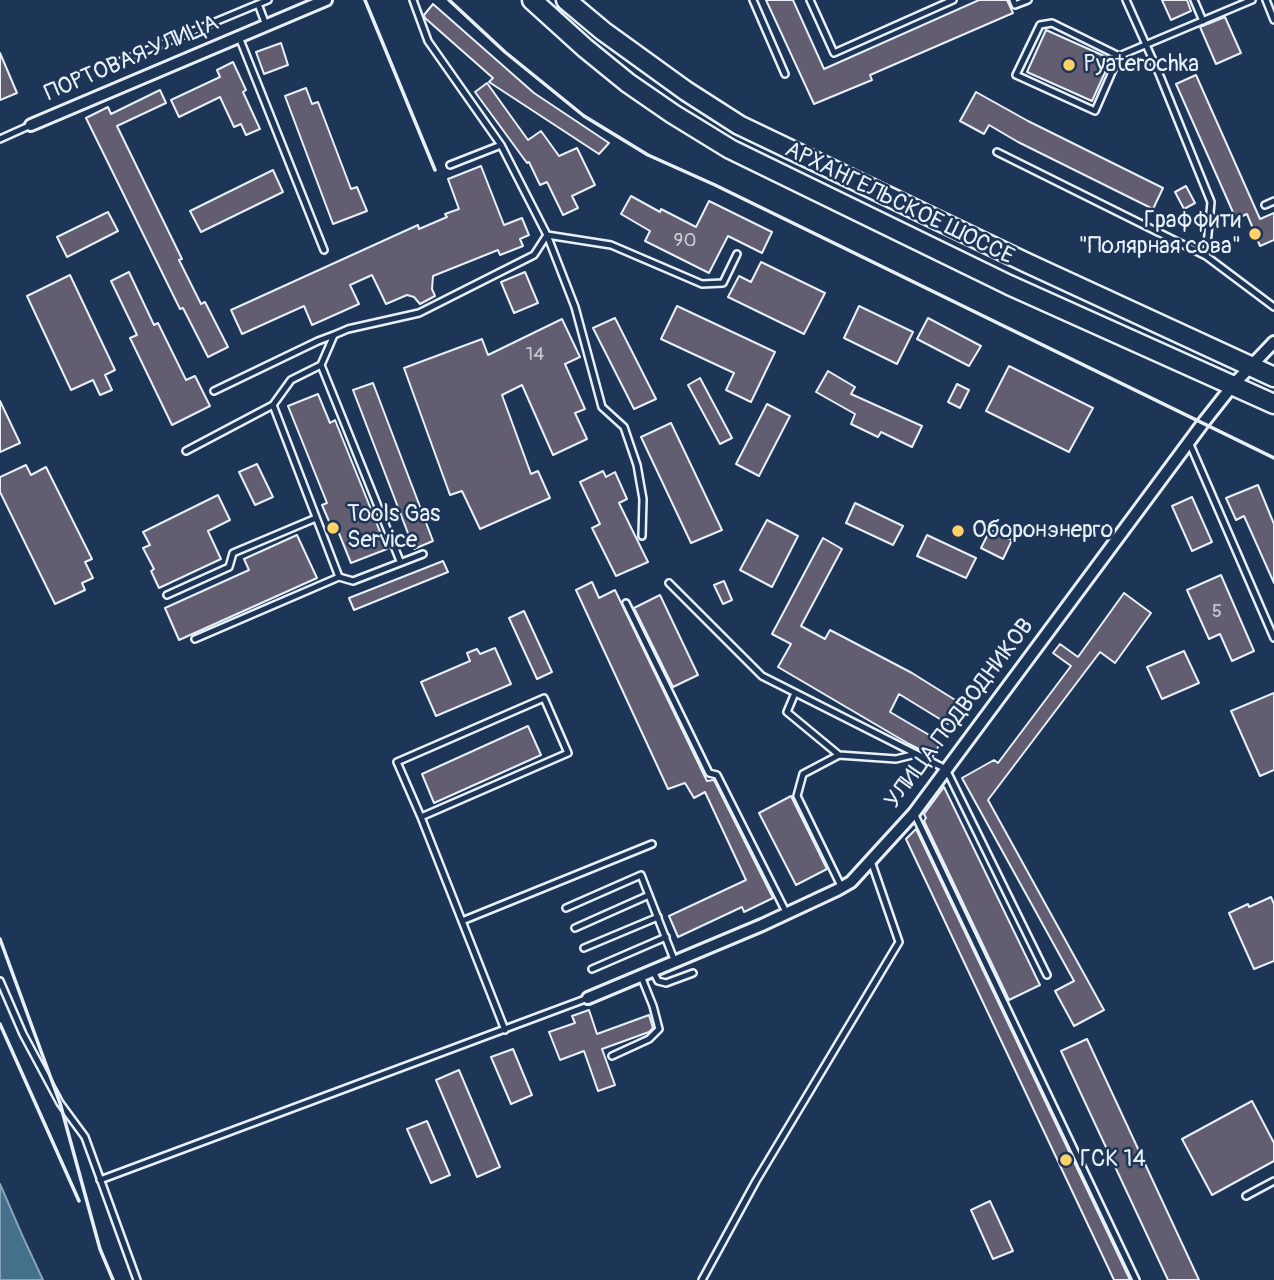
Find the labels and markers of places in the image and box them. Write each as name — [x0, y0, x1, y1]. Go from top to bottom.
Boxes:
place label: Pyaterochka — [1083, 51, 1199, 79]
marker: Pyaterochka — [1061, 57, 1077, 73]
place label: Граффити "Полярная сова" — [1078, 207, 1241, 261]
marker: Граффити "Полярная сова" — [1247, 226, 1263, 242]
place label: Tools Gas Service — [347, 501, 440, 555]
place label: Оборонэнерго — [972, 517, 1113, 545]
marker: Tools Gas Service — [325, 520, 341, 536]
marker: Оборонэнерго — [950, 523, 966, 539]
place label: ГСК 14 — [1080, 1146, 1146, 1174]
marker: ГСК 14 — [1058, 1152, 1074, 1168]

